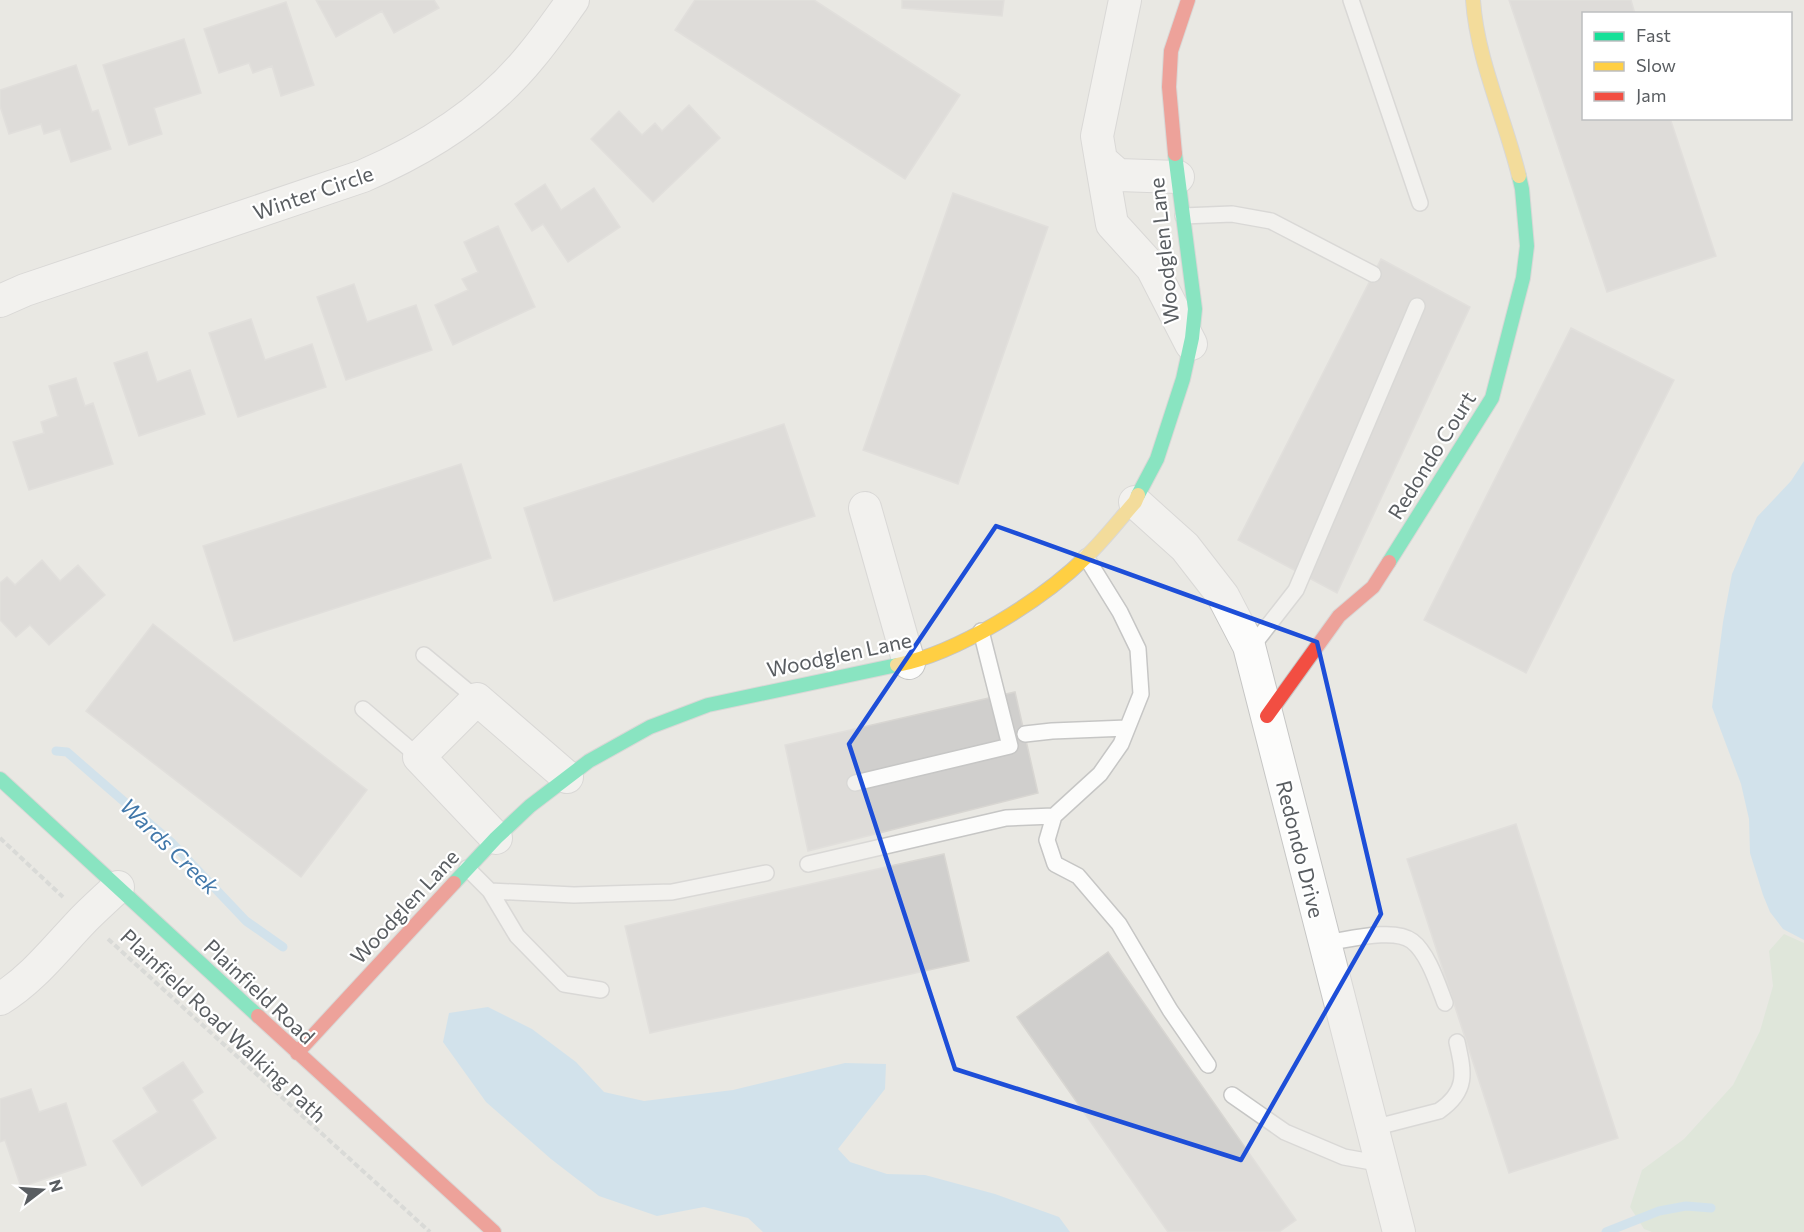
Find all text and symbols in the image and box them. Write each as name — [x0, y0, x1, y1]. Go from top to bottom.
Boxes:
legend — [1582, 12, 1792, 120]
text: Fast — [1636, 24, 1671, 46]
text: Slow — [1636, 54, 1676, 76]
text: Jam — [1636, 84, 1666, 106]
street label: Winter Circle — [250, 160, 376, 224]
street label: Woodglen Lane — [1143, 177, 1183, 325]
street label: Redondo Court — [1382, 387, 1480, 523]
street label: Woodglen Lane — [764, 626, 914, 682]
street label: Redondo Drive — [1272, 778, 1330, 920]
water label: Wards Creek — [115, 792, 226, 900]
street label: Woodglen Lane — [345, 844, 463, 968]
street label: Plainfield Road Walking Path — [116, 923, 332, 1127]
street label: Plainfield Road — [199, 933, 321, 1049]
north arrow — [12, 1160, 72, 1220]
text: N — [46, 1177, 68, 1194]

